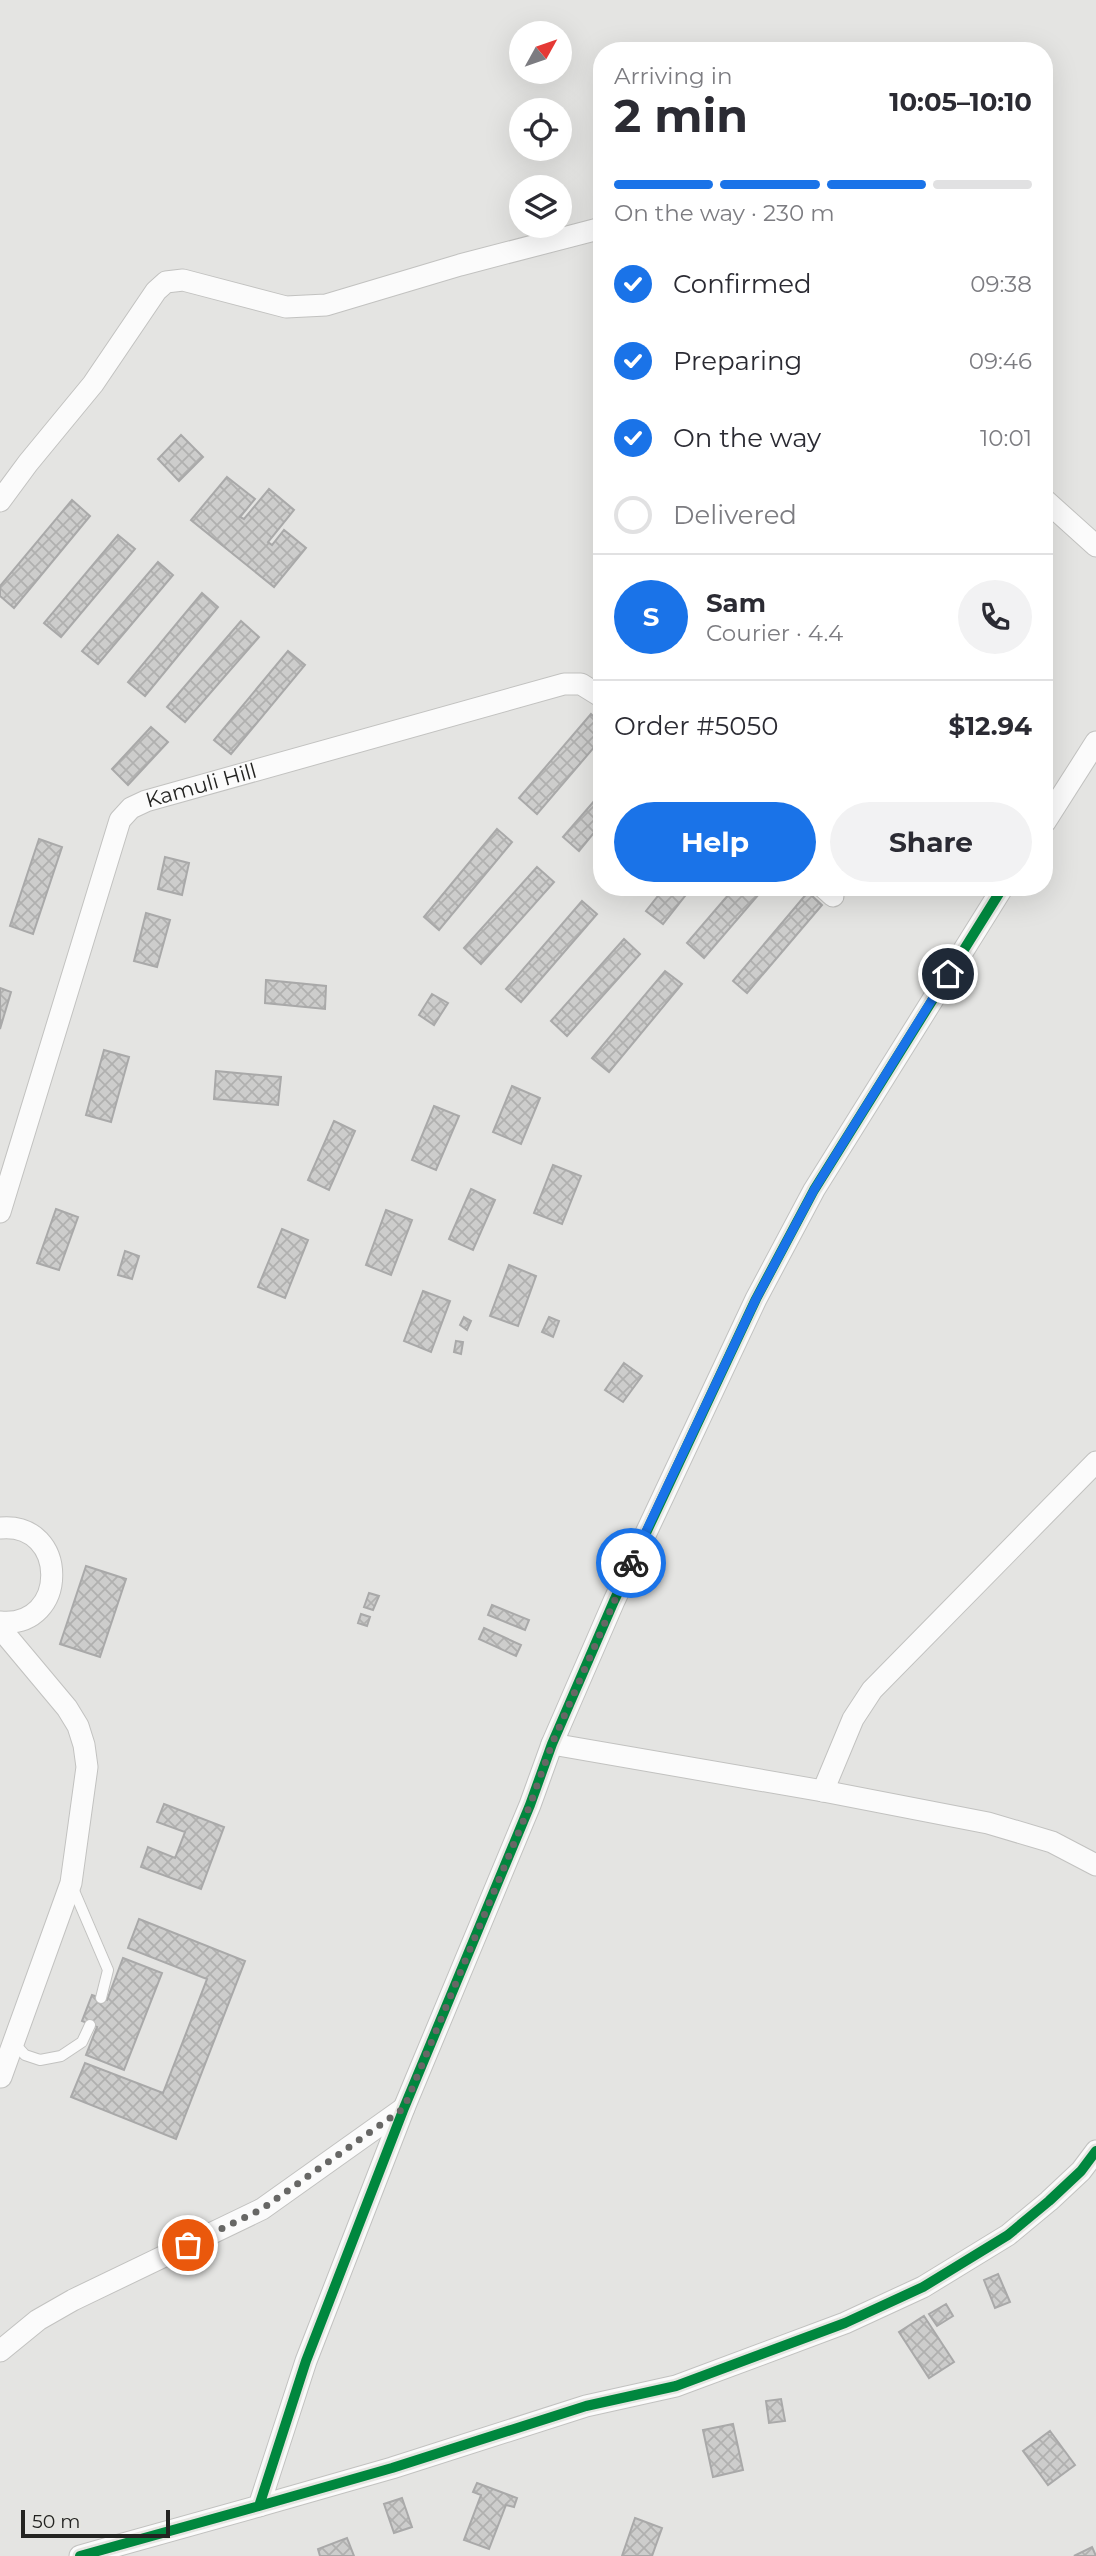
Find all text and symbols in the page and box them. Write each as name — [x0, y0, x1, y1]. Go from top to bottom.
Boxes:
north arrow — [509, 21, 572, 84]
map controls — [509, 21, 572, 238]
text: Arriving in — [614, 62, 733, 90]
text: 10:05–10:10 — [889, 86, 1032, 118]
text: 2 min — [614, 87, 748, 144]
button: locate — [509, 98, 572, 161]
button: layers — [509, 175, 572, 238]
text: On the way · 230 m — [614, 199, 835, 227]
icon: check — [614, 265, 652, 303]
text: Confirmed — [673, 268, 812, 300]
text: 09:38 — [970, 270, 1032, 298]
icon: check — [614, 342, 652, 380]
text: Preparing — [673, 345, 802, 377]
text: 09:46 — [969, 347, 1032, 375]
icon: check — [614, 419, 652, 457]
text: On the way — [673, 422, 821, 454]
text: 10:01 — [980, 424, 1032, 452]
text: Delivered — [673, 499, 797, 531]
button: phone — [958, 580, 1032, 654]
text: Sam — [706, 587, 766, 619]
text: S — [643, 601, 659, 633]
text: Courier · 4.4 — [706, 619, 843, 647]
text: Order #5050 — [614, 710, 778, 742]
text: $12.94 — [949, 710, 1032, 742]
street label: Kamuli Hill — [143, 758, 259, 813]
button: Help — [614, 802, 816, 882]
button: Share — [830, 802, 1032, 882]
pin — [918, 944, 978, 1004]
icon: home — [929, 955, 967, 993]
courier — [596, 1528, 666, 1598]
icon: bike — [612, 1544, 650, 1582]
pin — [158, 2215, 218, 2275]
icon: bag — [169, 2226, 207, 2264]
scale bar — [21, 2507, 170, 2539]
text: 50 m — [32, 2510, 80, 2533]

